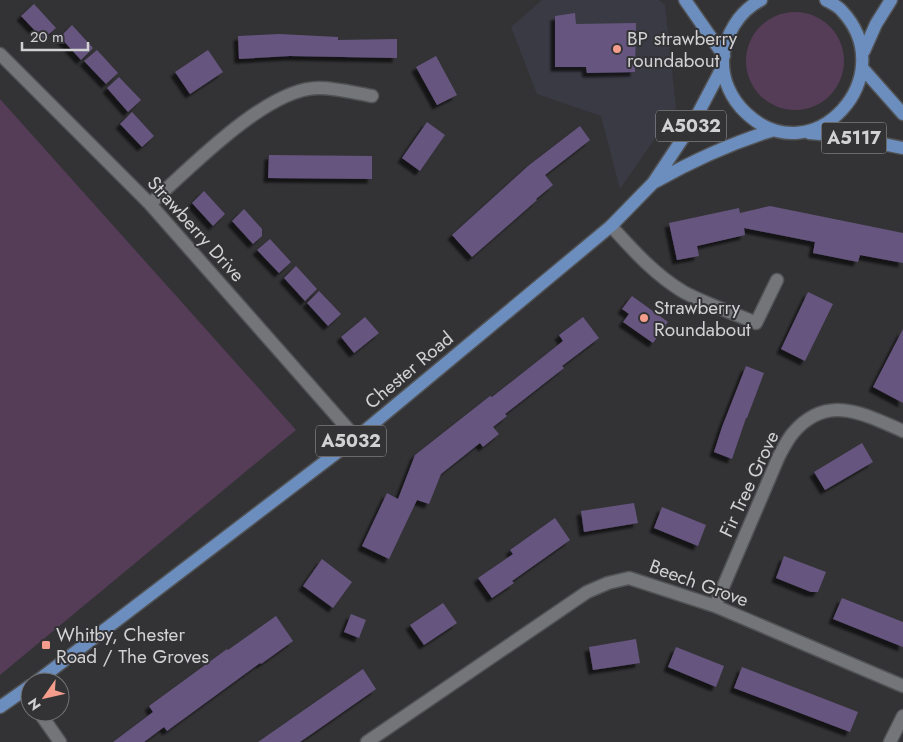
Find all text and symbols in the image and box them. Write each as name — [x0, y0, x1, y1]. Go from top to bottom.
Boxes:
scale bar — [22, 20, 89, 52]
place label: BP strawberry roundabout — [627, 25, 738, 74]
text: 20 m — [30, 26, 64, 48]
marker: BP strawberry roundabout — [611, 43, 623, 55]
road number: A5032 — [656, 110, 726, 142]
road number: A5117 — [822, 122, 886, 154]
street label: Strawberry Drive — [141, 170, 251, 288]
place label: Strawberry Roundabout — [654, 294, 751, 343]
marker: Strawberry Roundabout — [638, 312, 650, 324]
street label: Chester Road — [359, 325, 459, 415]
road number: A5032 — [316, 426, 386, 456]
street label: Fir Tree Grove — [713, 426, 785, 542]
street label: Beech Grove — [646, 553, 753, 614]
place label: Whitby, Chester Road / The Groves — [56, 621, 209, 670]
marker: Whitby, Chester Road / The Groves — [40, 639, 52, 651]
north arrow — [20, 672, 70, 722]
text: N — [23, 694, 46, 714]

